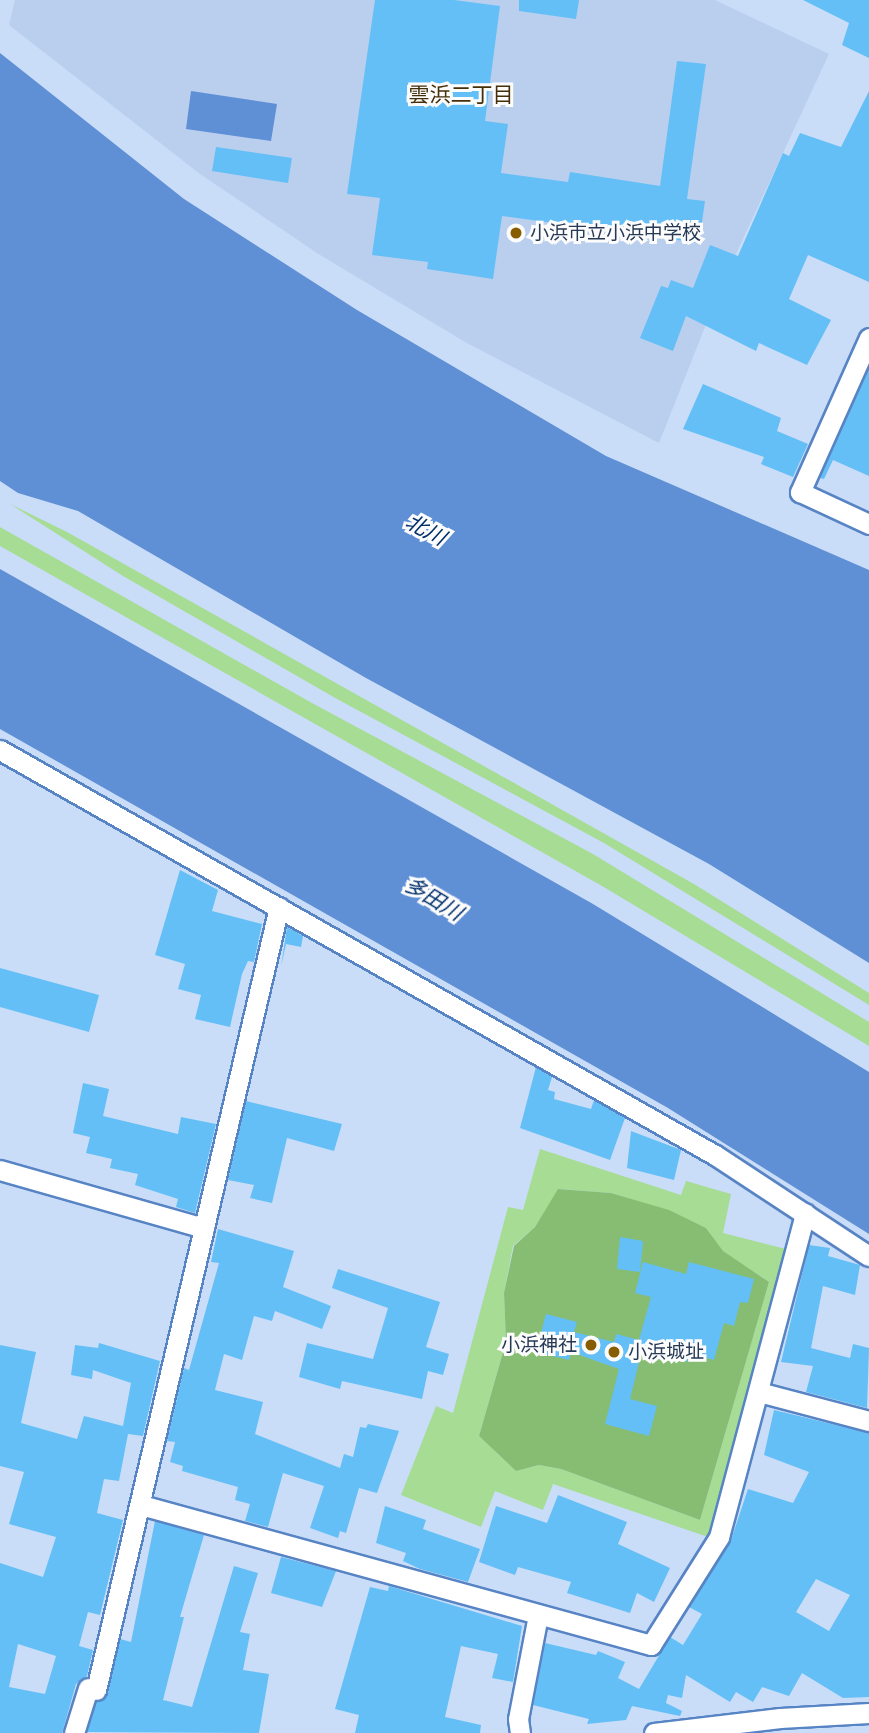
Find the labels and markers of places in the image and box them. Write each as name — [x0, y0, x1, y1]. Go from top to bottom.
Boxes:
place label: 小浜市立小浜中学校 — [530, 222, 701, 244]
marker: 小浜市立小浜中学校 — [508, 225, 524, 241]
place label: 小浜神社 — [501, 1334, 577, 1356]
marker: 小浜神社 — [583, 1337, 599, 1353]
place label: 小浜城址 — [628, 1341, 704, 1363]
marker: 小浜城址 — [606, 1344, 622, 1360]

